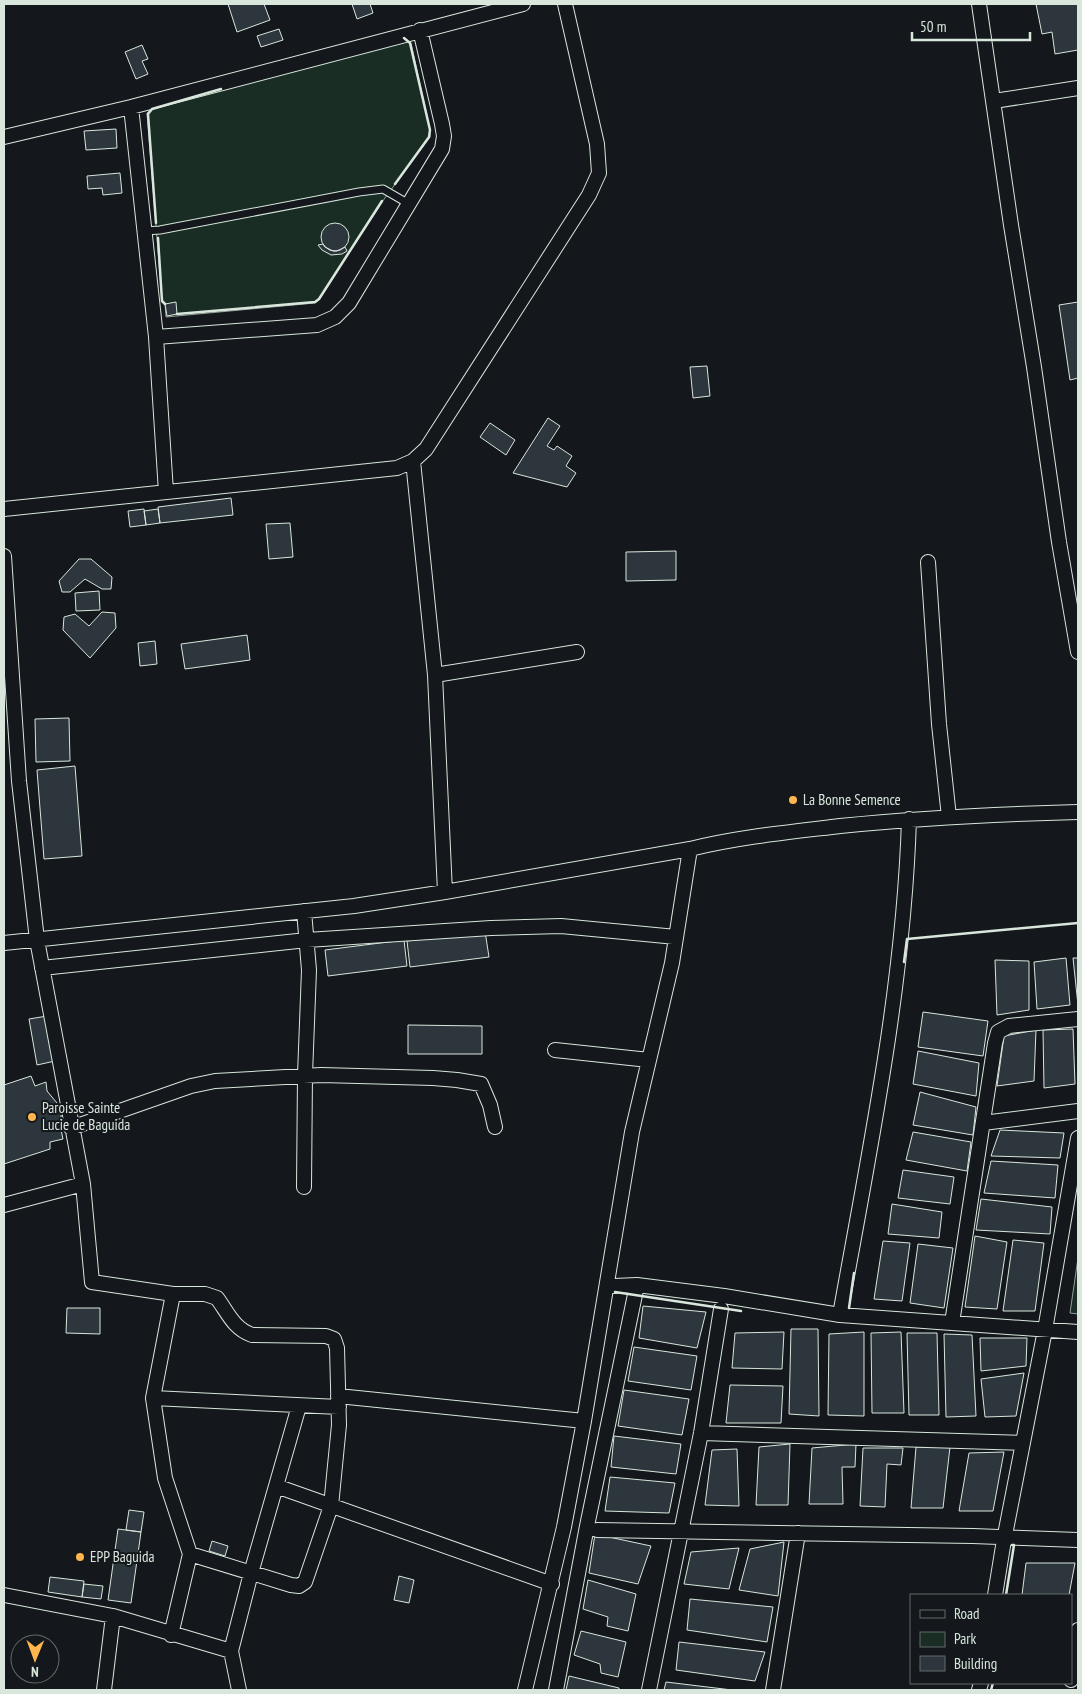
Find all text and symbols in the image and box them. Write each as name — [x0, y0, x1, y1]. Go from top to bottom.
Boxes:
scale bar — [912, 10, 1030, 42]
text: 50 m — [920, 17, 946, 36]
place label: La Bonne Semence — [803, 790, 901, 809]
marker: La Bonne Semence — [787, 794, 799, 806]
place label: Paroisse Sainte Lucie de Baguida — [42, 1098, 130, 1134]
marker: Paroisse Sainte Lucie de Baguida — [26, 1111, 38, 1123]
place label: EPP Baguida — [90, 1547, 154, 1566]
marker: EPP Baguida — [74, 1551, 86, 1563]
legend — [910, 1594, 1072, 1684]
text: Road — [954, 1604, 980, 1623]
text: Park — [954, 1629, 976, 1648]
north arrow — [10, 1634, 60, 1684]
text: Building — [954, 1654, 997, 1673]
text: N — [31, 1663, 39, 1681]

